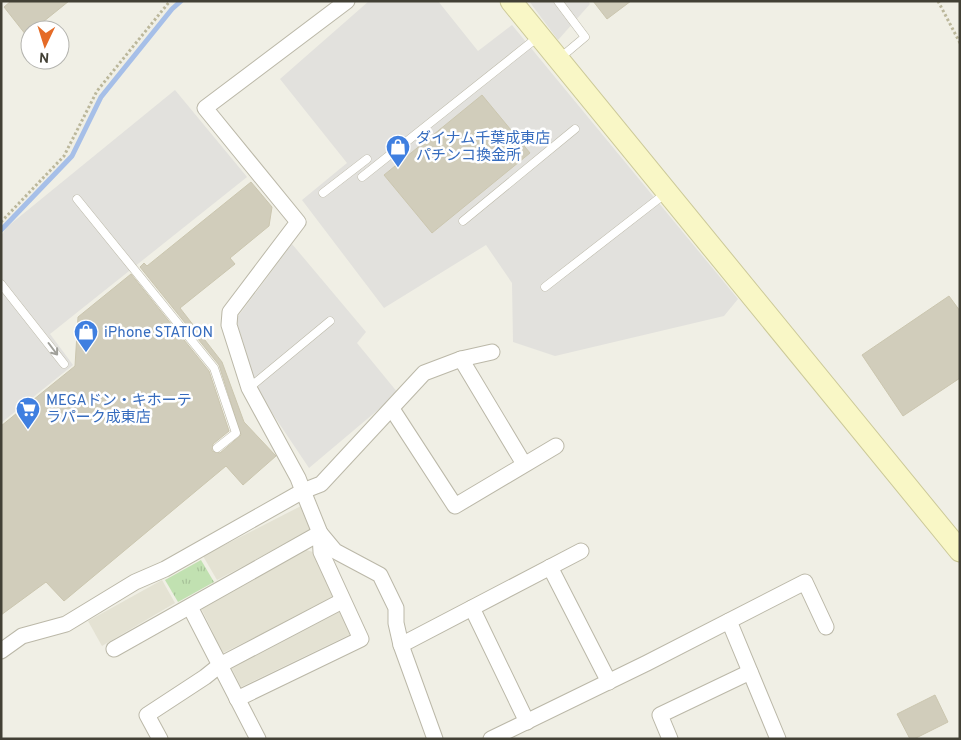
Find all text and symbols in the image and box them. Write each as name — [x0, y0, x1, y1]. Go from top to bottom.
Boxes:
north arrow — [20, 20, 70, 70]
text: N — [39, 48, 50, 65]
place label: ダイナム千葉成東店 パチンコ換金所 — [416, 130, 550, 166]
shop icon: ダイナム千葉成東店 パチンコ換金所 — [385, 134, 411, 168]
shop icon: iPhone STATION — [73, 319, 99, 353]
place label: iPhone STATION — [104, 324, 213, 343]
one-way arrow — [47, 342, 58, 355]
place label: MEGAドン・キホーテ ラパーク成東店 — [46, 392, 192, 428]
supermarket icon: MEGAドン・キホーテ ラパーク成東店 — [15, 396, 41, 430]

